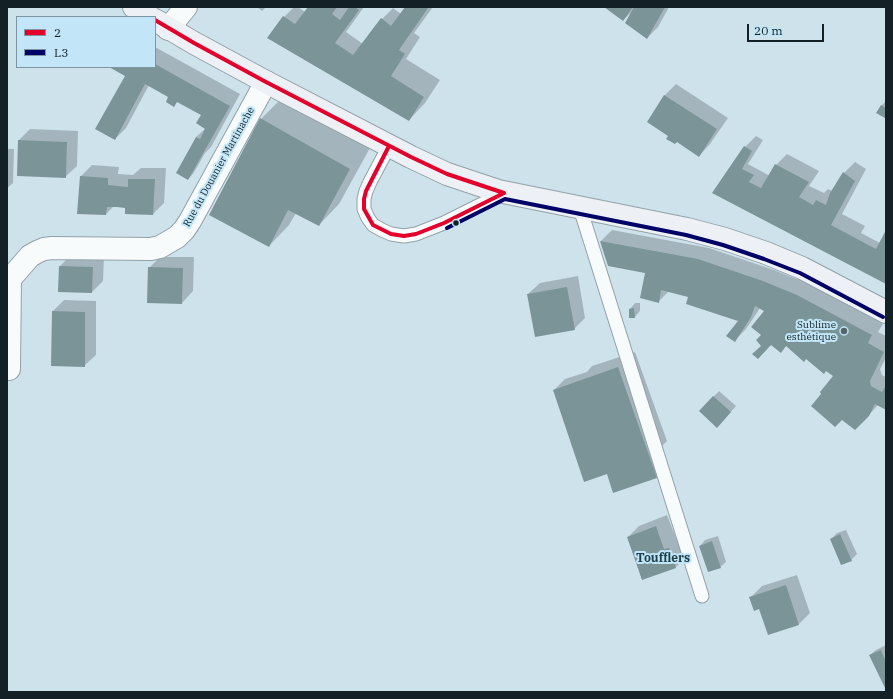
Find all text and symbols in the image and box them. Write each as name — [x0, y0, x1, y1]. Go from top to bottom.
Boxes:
legend — [16, 16, 156, 68]
scale bar — [749, 16, 826, 42]
text: 20 m — [754, 23, 783, 38]
text: 2 — [54, 25, 61, 40]
text: L3 — [54, 45, 68, 60]
street label: Rue du Douanier Martinache — [181, 105, 257, 229]
unlabelled marker — [451, 218, 461, 228]
place label: Sublime esthétique — [786, 319, 836, 342]
marker: Sublime esthétique — [839, 326, 849, 336]
district label: Toufflers — [636, 552, 690, 566]

